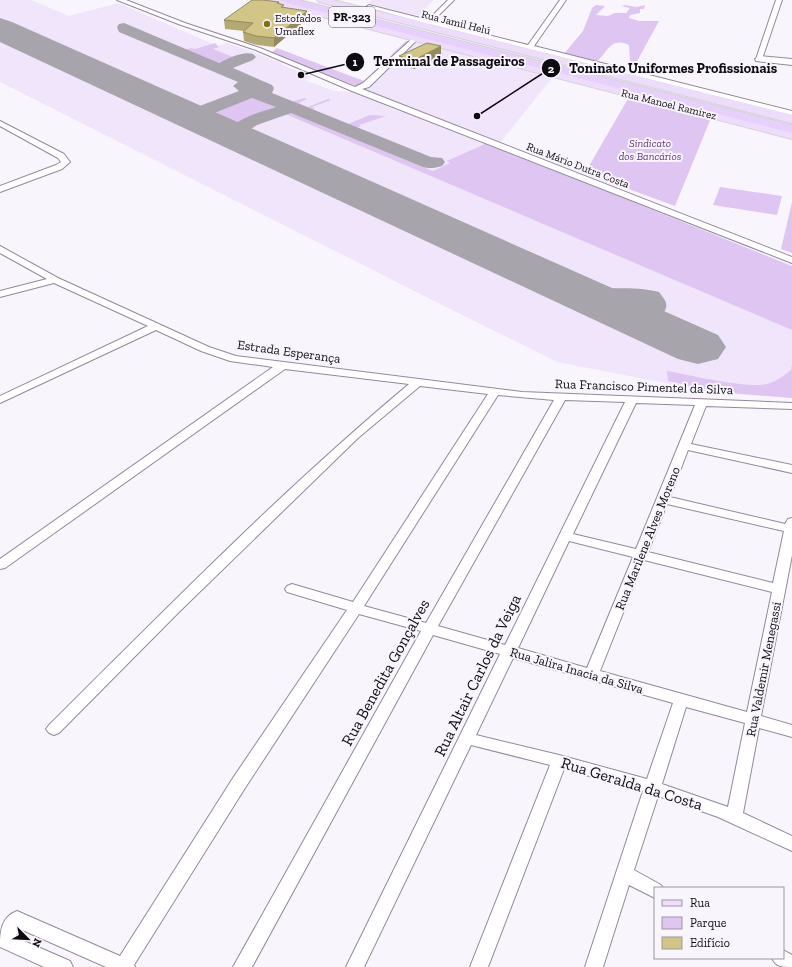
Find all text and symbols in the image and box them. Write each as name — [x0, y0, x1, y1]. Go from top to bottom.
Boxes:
road number: PR-323 — [329, 7, 375, 27]
street label: Rua Jamil Helú — [420, 8, 492, 37]
place label: Estofados Umaflex — [275, 12, 322, 38]
marker: Estofados Umaflex — [262, 19, 272, 29]
callout: Terminal de Passageiros — [345, 49, 533, 75]
text: Terminal de Passageiros — [373, 53, 525, 70]
text: 1 — [353, 55, 358, 69]
callout: Toninato Uniformes Profissionais — [541, 55, 785, 81]
text: Toninato Uniformes Profissionais — [569, 60, 778, 77]
text: 2 — [548, 62, 555, 76]
street label: Rua Manoel Ramirez — [620, 86, 718, 123]
park label: Sindicato dos Bancários — [619, 137, 682, 163]
street label: Rua Mário Dutra Costa — [525, 140, 632, 191]
street label: Estrada Esperança — [236, 337, 342, 366]
street label: Rua Francisco Pimentel da Silva — [555, 376, 734, 397]
street label: Rua Marilene Alves Moreno — [612, 464, 683, 612]
street label: Rua Altair Carlos da Veiga — [430, 591, 525, 759]
street label: Rua Benedita Gonçalves — [337, 596, 434, 749]
street label: Rua Valdemir Menegassi — [743, 600, 784, 738]
street label: Rua Jalira Inacia da Silva — [509, 644, 646, 697]
street label: Rua Geralda da Costa — [559, 753, 705, 814]
legend — [654, 887, 784, 959]
text: Rua — [690, 896, 710, 910]
text: Parque — [690, 916, 727, 930]
north arrow — [8, 919, 48, 959]
text: N — [29, 936, 44, 950]
text: Edifício — [690, 936, 730, 950]

